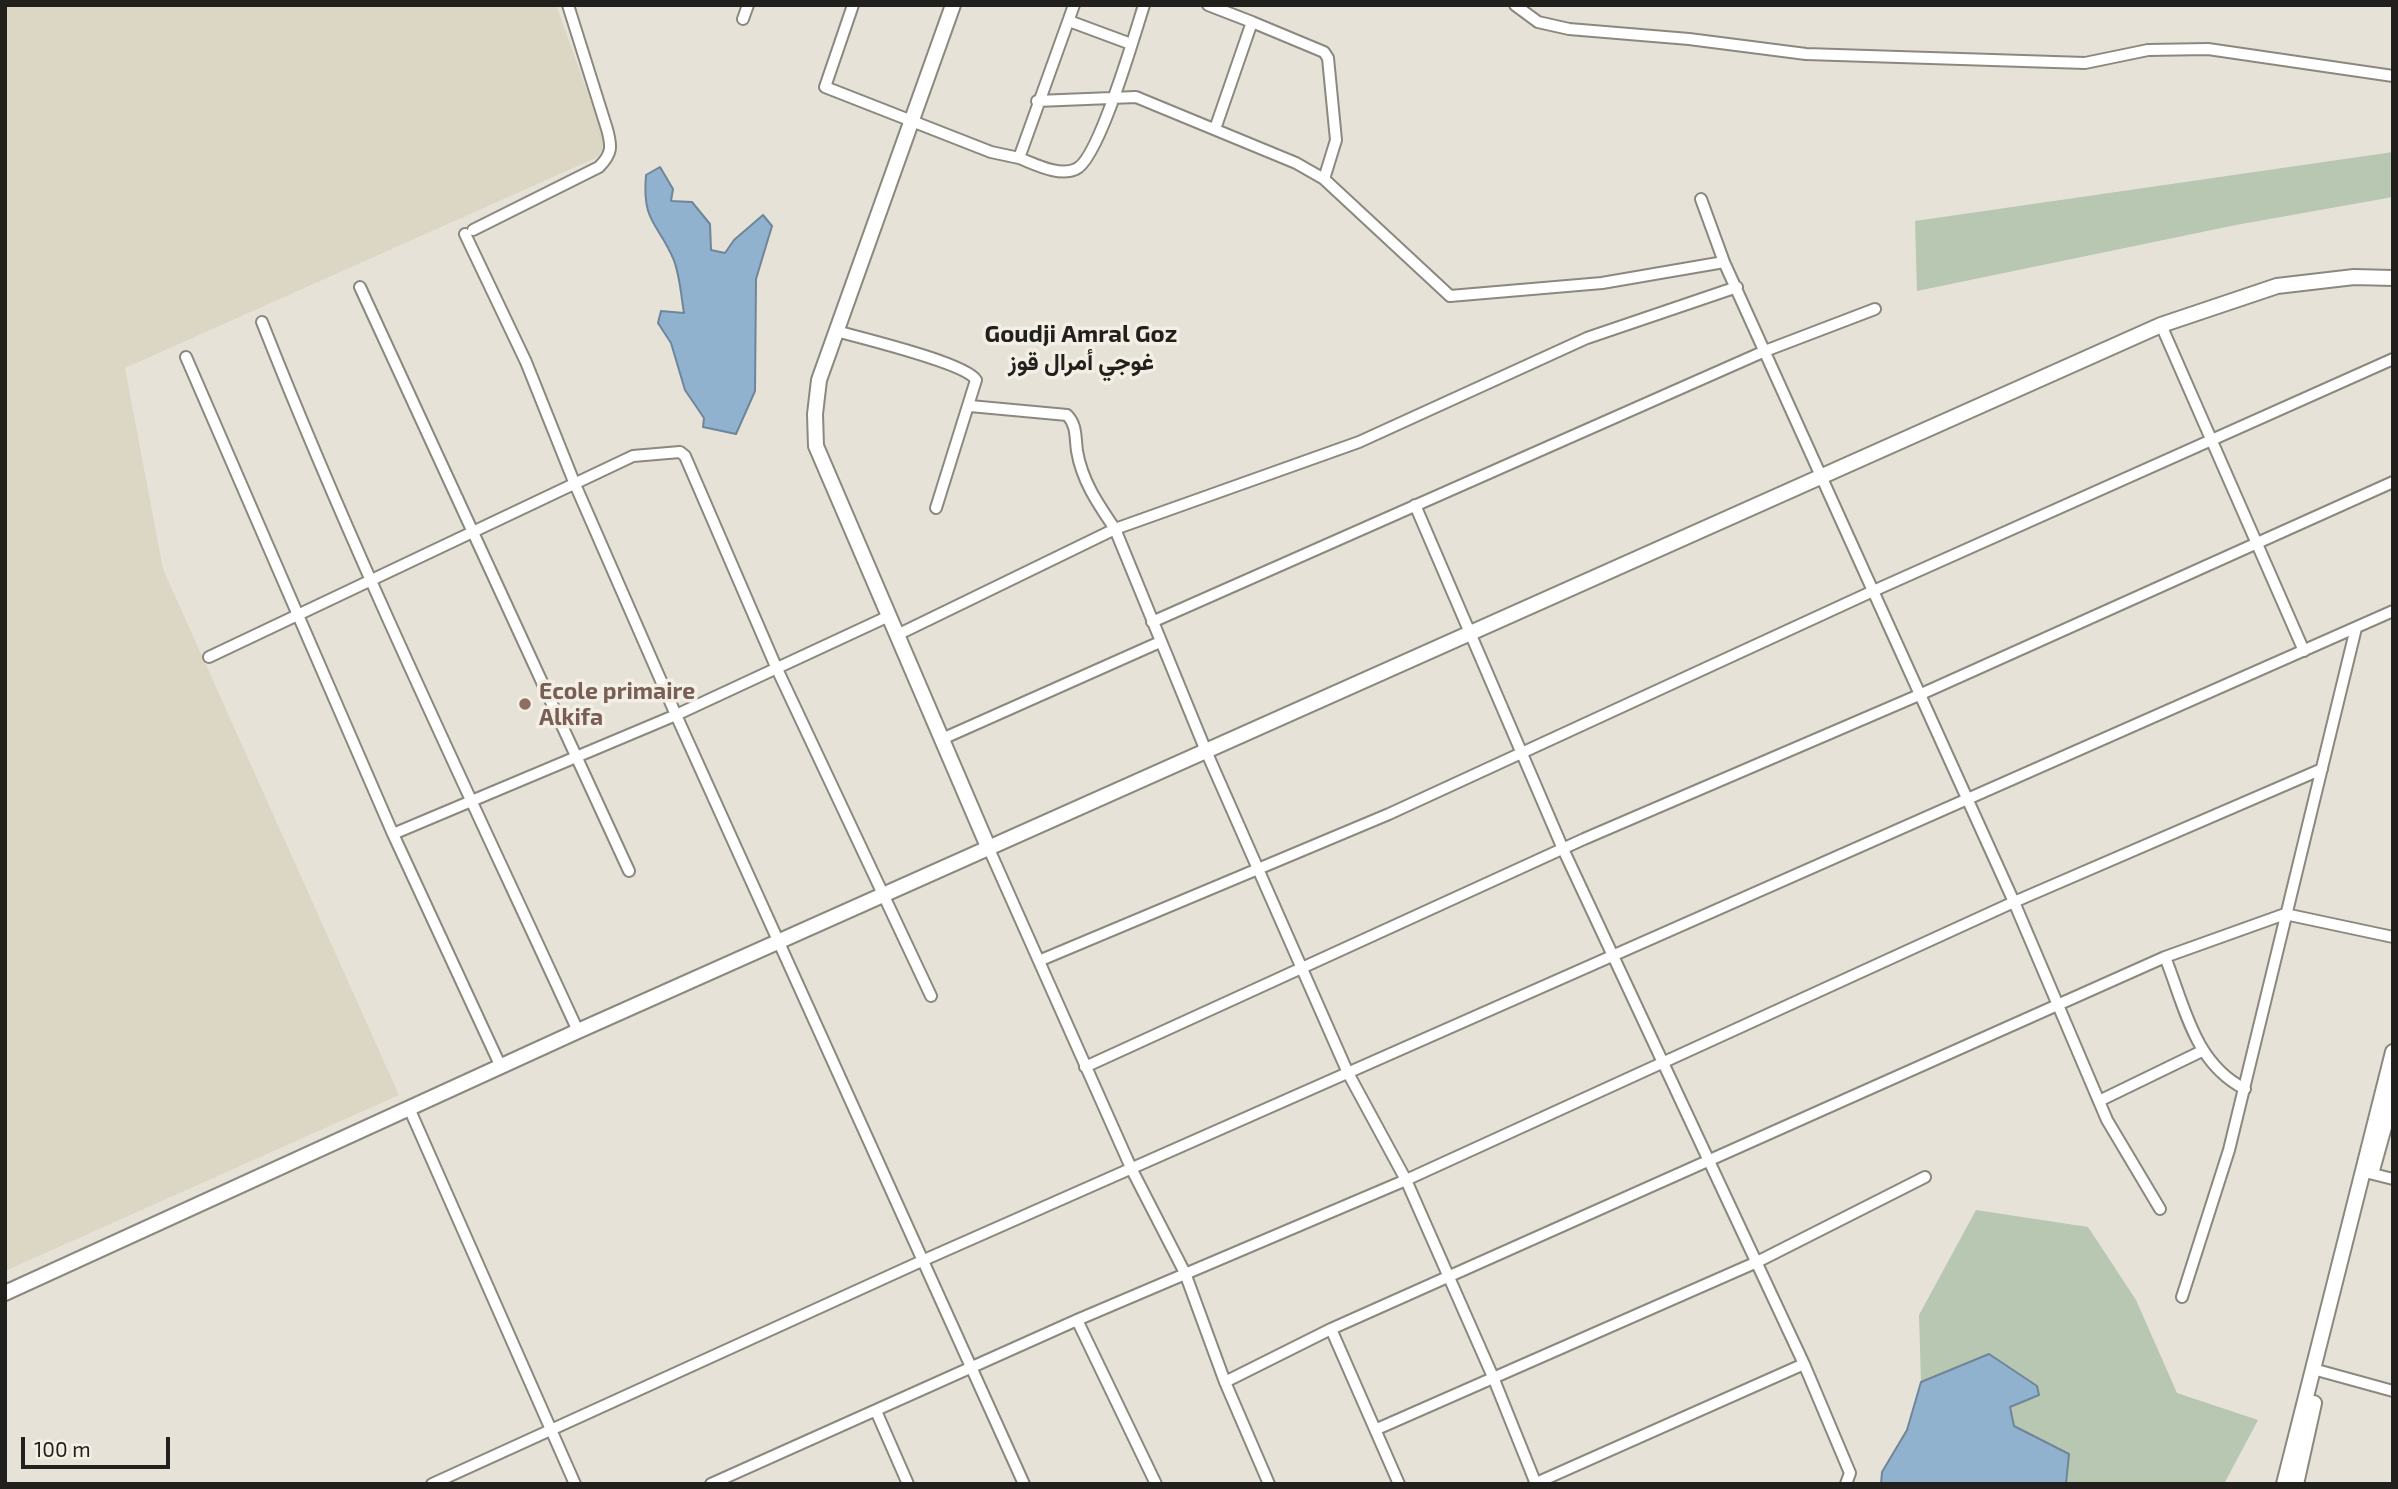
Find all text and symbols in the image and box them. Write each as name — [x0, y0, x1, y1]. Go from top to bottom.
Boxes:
district label: Goudji Amral Goz غوجي أمرال قوز — [985, 320, 1177, 376]
place label: Ecole primaire Alkifa — [539, 677, 695, 731]
marker: Ecole primaire Alkifa — [517, 696, 533, 712]
scale bar — [24, 1422, 173, 1466]
text: 100 m — [34, 1436, 91, 1461]

